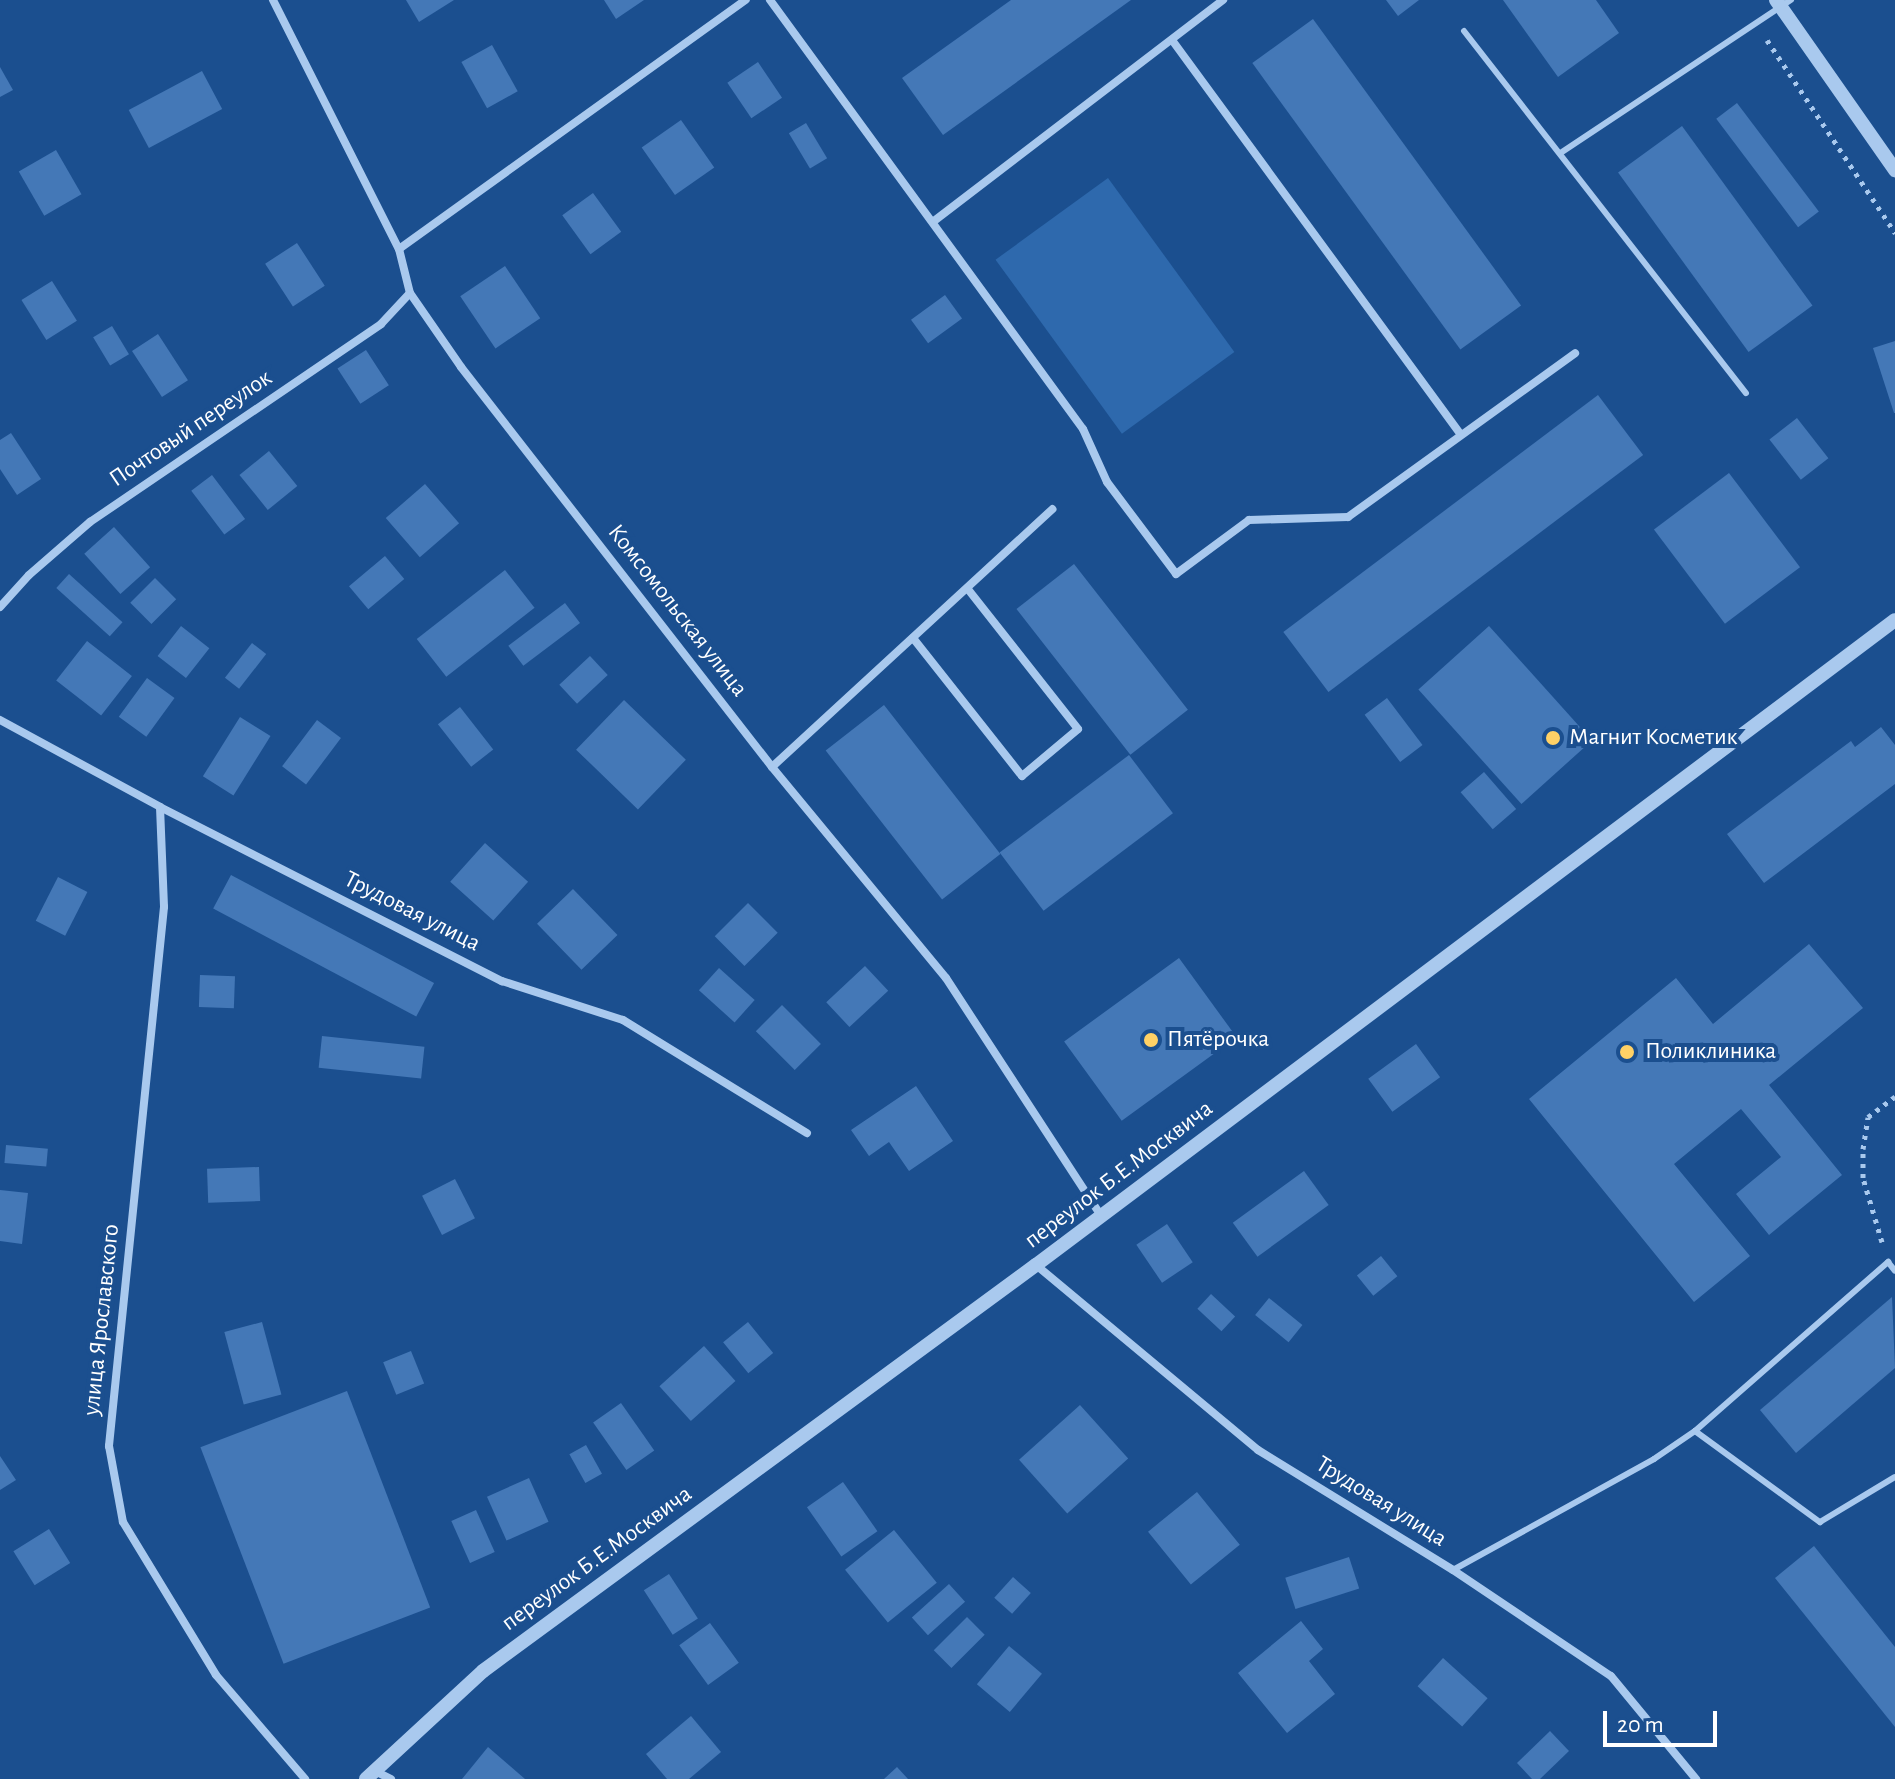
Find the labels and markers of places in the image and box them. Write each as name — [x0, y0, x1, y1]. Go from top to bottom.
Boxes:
place label: Магнит Косметик — [1569, 724, 1737, 752]
marker: Магнит Косметик — [1544, 729, 1562, 747]
place label: Пятёрочка — [1167, 1026, 1269, 1054]
marker: Пятёрочка — [1142, 1031, 1160, 1049]
place label: Поликлиника — [1645, 1038, 1776, 1066]
marker: Поликлиника — [1616, 1041, 1638, 1063]

